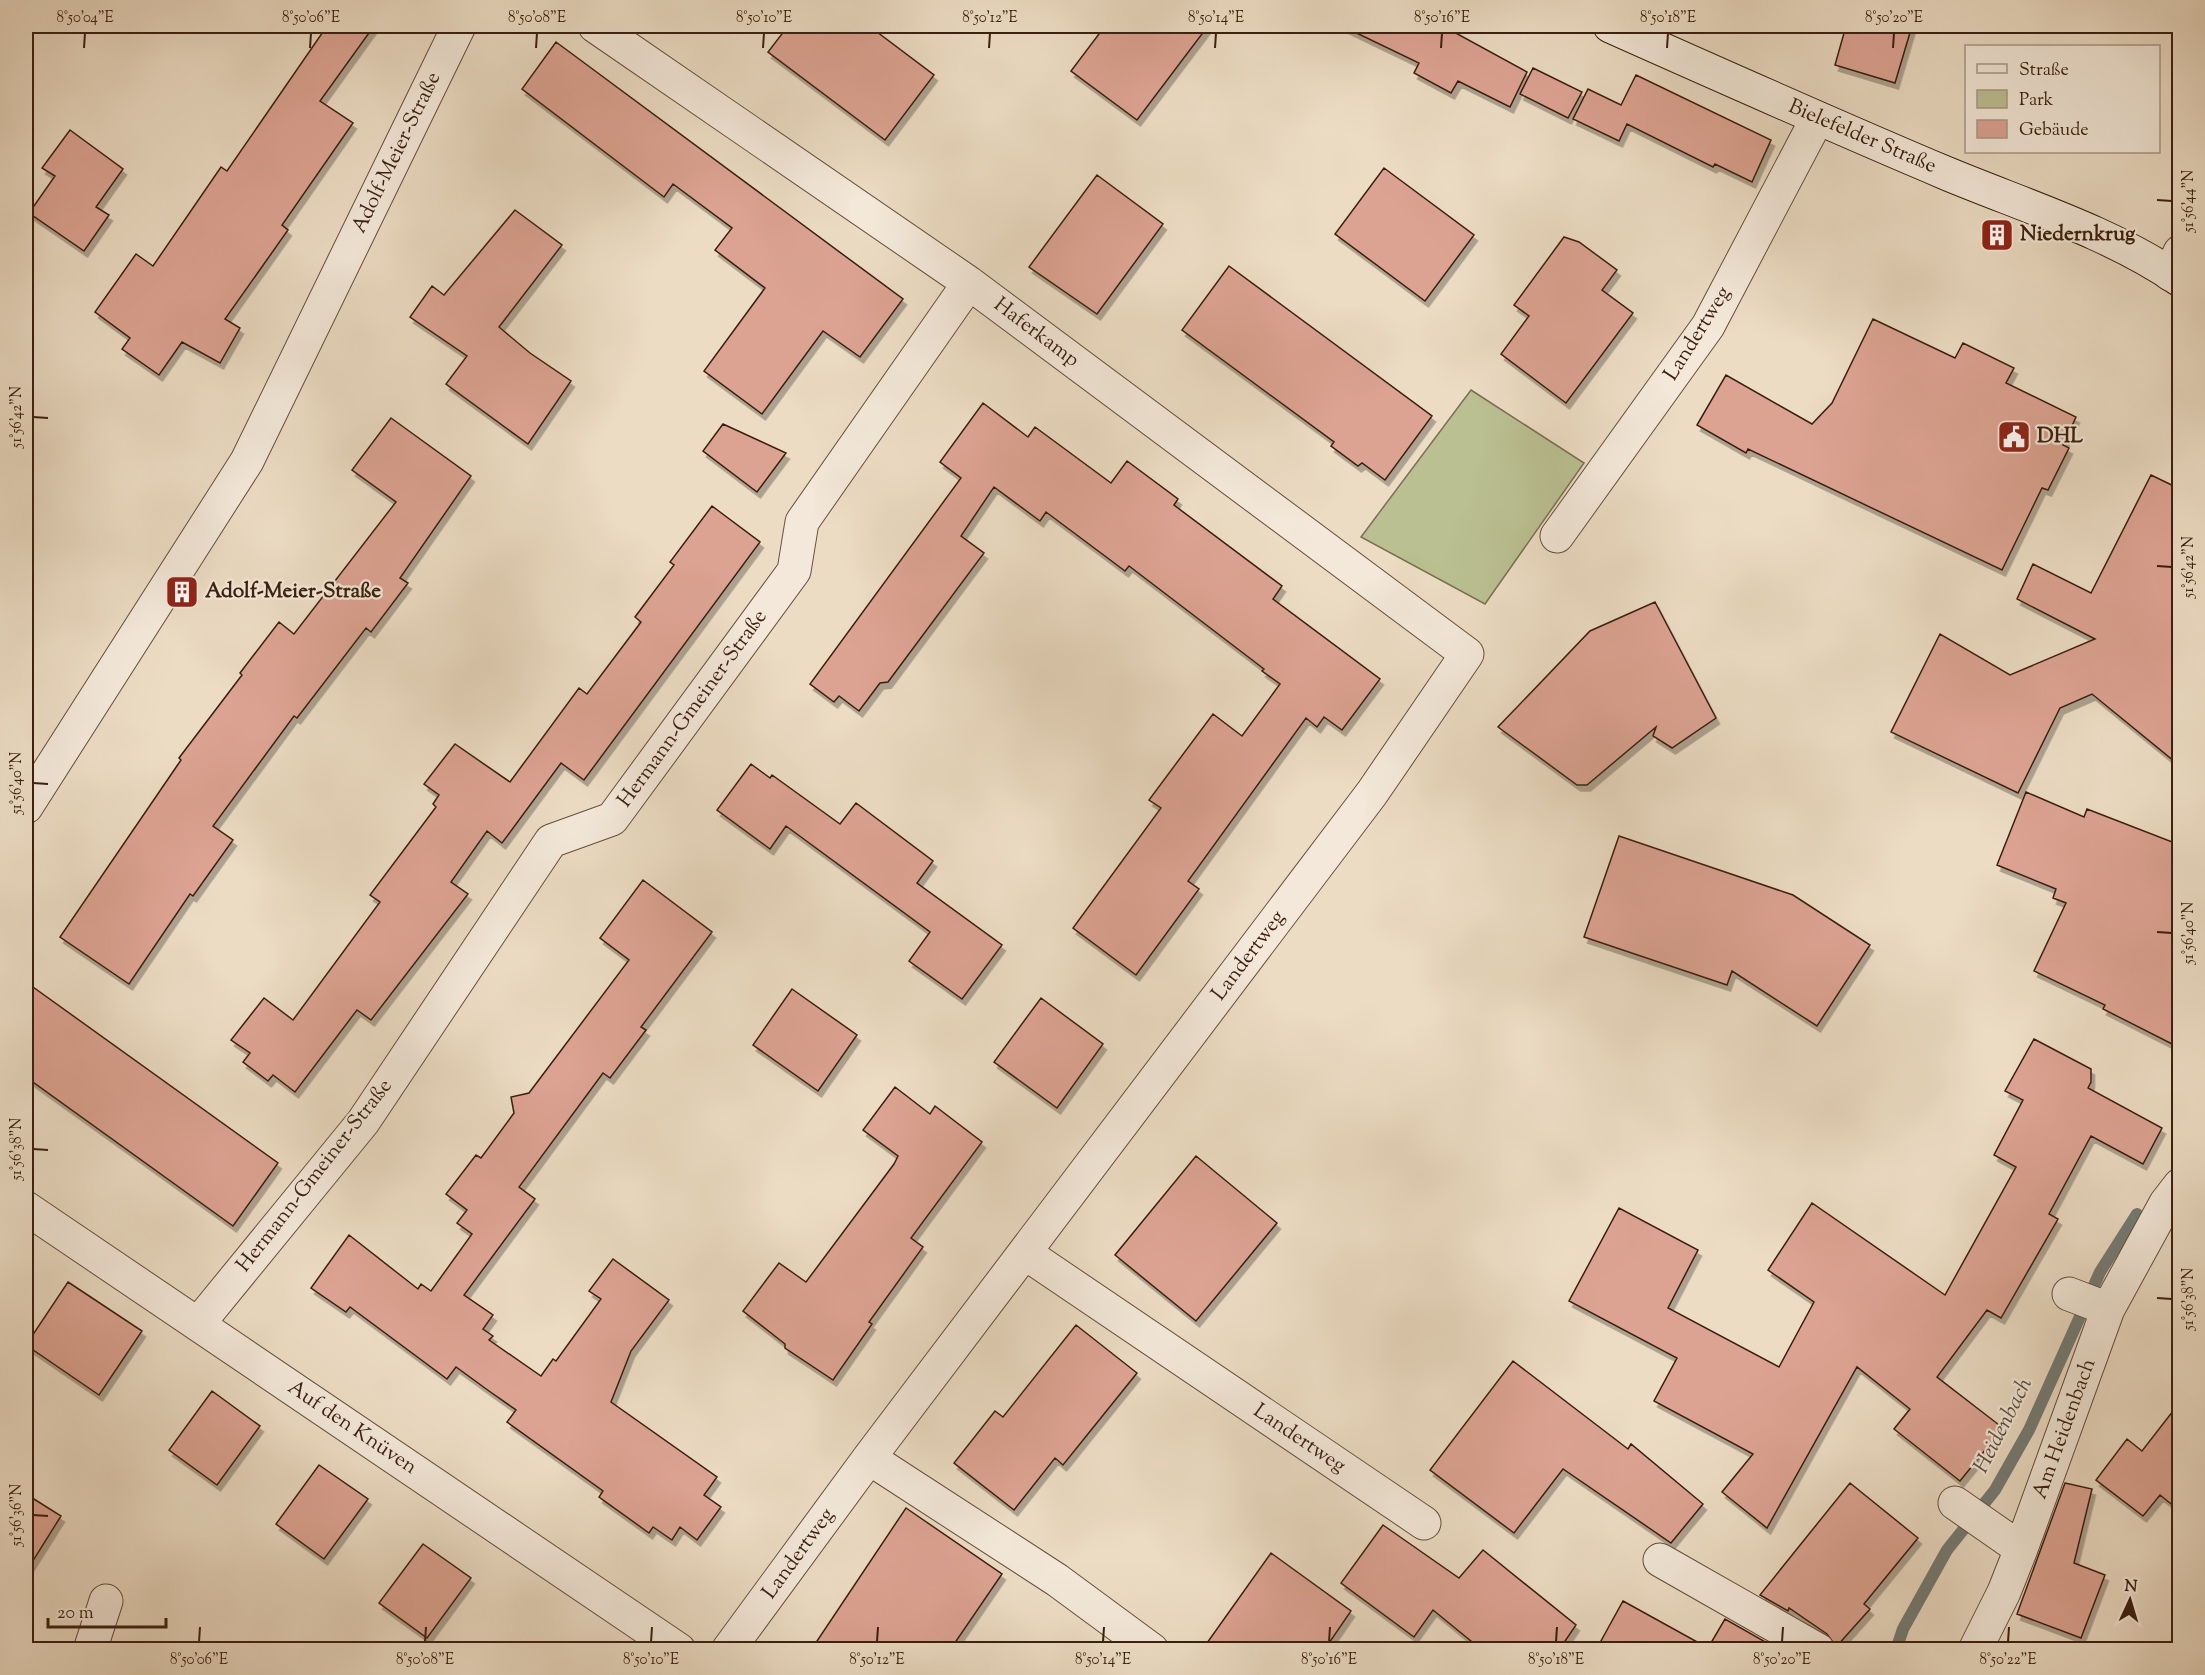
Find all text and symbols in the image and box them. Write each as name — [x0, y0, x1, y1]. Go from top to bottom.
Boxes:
text: 8°50'04"E — [56, 8, 114, 29]
text: 8°50'06"E — [282, 8, 340, 29]
text: 8°50'08"E — [508, 8, 566, 29]
text: 8°50'10"E — [736, 8, 792, 29]
text: 8°50'12"E — [962, 8, 1018, 29]
text: 8°50'14"E — [1188, 8, 1244, 29]
text: 8°50'16"E — [1414, 8, 1470, 29]
text: 8°50'18"E — [1640, 8, 1696, 29]
text: 8°50'20"E — [1865, 8, 1923, 29]
legend — [1965, 45, 2160, 153]
text: Straße — [2019, 58, 2069, 84]
street label: Adolf-Meier-Straße — [345, 67, 449, 239]
text: Park — [2019, 88, 2054, 114]
street label: Bielefelder Straße — [1783, 92, 1941, 182]
text: Gebäude — [2019, 118, 2089, 144]
text: 51°56'44"N — [2179, 170, 2200, 233]
building icon: Niedernkrug — [1979, 217, 2015, 253]
place label: Niedernkrug — [2020, 220, 2136, 250]
street label: Landertweg — [1657, 281, 1739, 387]
street label: Haferkamp — [987, 291, 1085, 375]
text: 51°56'42"N — [7, 386, 28, 449]
public building icon: DHL — [1996, 419, 2032, 455]
place label: DHL — [2037, 422, 2083, 452]
text: 51°56'42"N — [2179, 536, 2200, 599]
building icon: Adolf-Meier-Straße — [164, 574, 200, 610]
place label: Adolf-Meier-Straße — [205, 577, 381, 607]
street label: Hermann-Gmeiner-Straße — [611, 604, 775, 814]
text: 51°56'40"N — [7, 752, 28, 815]
text: 51°56'40"N — [2179, 902, 2200, 965]
street label: Landertweg — [1205, 905, 1293, 1007]
street label: Hermann-Gmeiner-Straße — [230, 1073, 400, 1279]
text: 51°56'38"N — [7, 1118, 28, 1181]
text: 51°56'38"N — [2179, 1268, 2200, 1331]
street label: Am Heidenbach — [2026, 1355, 2104, 1503]
street label: Auf den Knüven — [281, 1373, 423, 1483]
water label: Heidenbach — [1966, 1373, 2042, 1479]
street label: Landertweg — [1247, 1397, 1351, 1481]
text: 51°56'36"N — [7, 1484, 28, 1547]
street label: Landertweg — [756, 1502, 842, 1606]
north arrow — [2100, 1570, 2160, 1630]
text: N — [2124, 1576, 2138, 1599]
scale bar — [48, 1591, 166, 1629]
text: 20 m — [57, 1601, 94, 1627]
text: 8°50'06"E — [170, 1650, 228, 1671]
text: 8°50'08"E — [396, 1650, 454, 1671]
text: 8°50'10"E — [623, 1650, 679, 1671]
text: 8°50'12"E — [849, 1650, 905, 1671]
text: 8°50'14"E — [1075, 1650, 1131, 1671]
text: 8°50'16"E — [1301, 1650, 1357, 1671]
text: 8°50'18"E — [1528, 1650, 1584, 1671]
text: 8°50'20"E — [1753, 1650, 1811, 1671]
text: 8°50'22"E — [1979, 1650, 2037, 1671]

